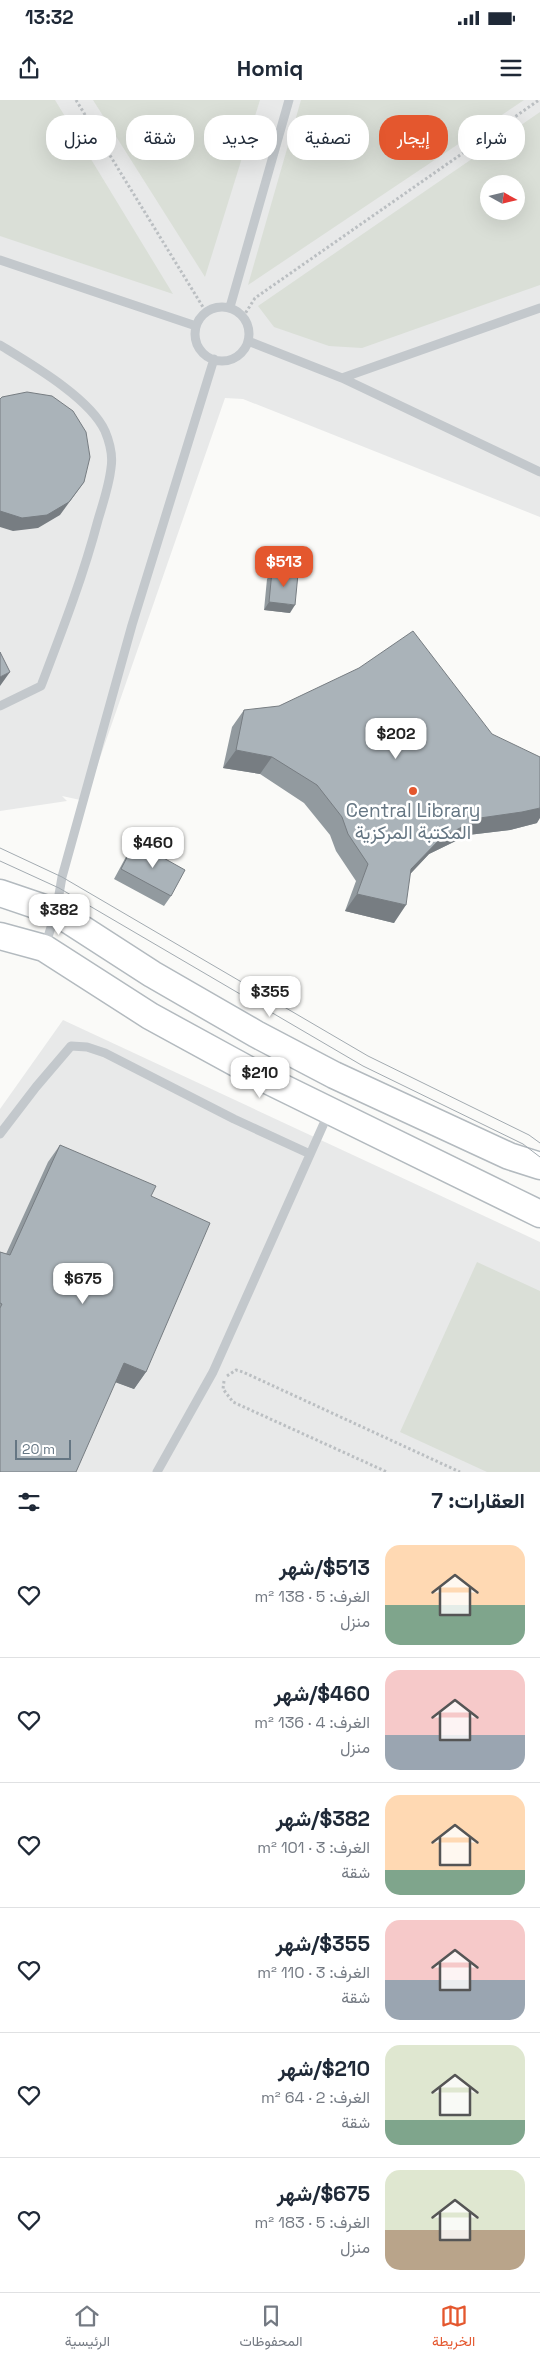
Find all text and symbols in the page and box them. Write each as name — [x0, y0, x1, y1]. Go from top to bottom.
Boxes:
text: 13:32 — [25, 5, 74, 30]
icon: share — [15, 54, 43, 82]
text: Homiq — [237, 54, 303, 82]
icon: menu — [497, 54, 525, 82]
chip: منزل — [46, 115, 116, 160]
chip: شقة — [126, 115, 194, 160]
chip: جديد — [204, 115, 277, 160]
chip: تصفية — [287, 115, 369, 160]
chip: إيجار — [379, 115, 448, 160]
chip: شراء — [458, 115, 525, 160]
north arrow — [480, 175, 525, 220]
map controls — [480, 175, 525, 220]
pin: $513 — [254, 546, 314, 588]
text: $513 — [266, 551, 302, 572]
pin: $202 — [366, 718, 426, 760]
text: $202 — [376, 723, 416, 744]
marker: Central Library المكتبة المركزية — [407, 785, 419, 797]
place label: Central Library المكتبة المركزية — [346, 798, 480, 845]
pin: $460 — [123, 826, 183, 869]
text: $460 — [133, 832, 173, 853]
pin: $382 — [29, 894, 89, 936]
text: $382 — [40, 899, 78, 920]
pin: $355 — [240, 976, 300, 1018]
text: $355 — [251, 981, 289, 1002]
pin: $210 — [230, 1056, 290, 1099]
text: $210 — [242, 1062, 278, 1083]
pin: $675 — [53, 1262, 113, 1305]
text: $675 — [64, 1268, 102, 1289]
scale bar — [15, 1437, 71, 1460]
text: 20 m — [22, 1440, 55, 1458]
text: العقارات: 7 — [431, 1487, 525, 1514]
icon: filters — [15, 1488, 43, 1516]
text: $513/شهر — [279, 1554, 370, 1581]
icon: home — [425, 1565, 485, 1625]
icon: heart — [15, 1581, 43, 1609]
text: الغرف: 5 · 138 m² — [255, 1586, 370, 1607]
text: منزل — [340, 1611, 370, 1632]
text: $460/شهر — [274, 1680, 370, 1707]
icon: home — [425, 1690, 485, 1750]
icon: heart — [15, 1706, 43, 1734]
text: الغرف: 4 · 136 m² — [254, 1712, 370, 1733]
text: منزل — [340, 1737, 370, 1758]
text: $382/شهر — [276, 1805, 370, 1832]
icon: home — [425, 1815, 485, 1875]
icon: heart — [15, 1831, 43, 1859]
text: الغرف: 3 · 101 m² — [257, 1837, 370, 1858]
text: شقة — [341, 1862, 370, 1883]
text: $355/شهر — [276, 1930, 370, 1957]
icon: home — [425, 1940, 485, 2000]
icon: heart — [15, 1956, 43, 1984]
text: الغرف: 3 · 110 m² — [257, 1962, 370, 1983]
text: شقة — [341, 1987, 370, 2008]
text: $210/شهر — [278, 2055, 370, 2082]
icon: home — [425, 2065, 485, 2125]
icon: heart — [15, 2081, 43, 2109]
text: الغرف: 2 · 64 m² — [261, 2087, 370, 2108]
text: شقة — [341, 2112, 370, 2133]
text: $675/شهر — [277, 2180, 370, 2207]
icon: home — [425, 2190, 485, 2250]
icon: heart — [15, 2206, 43, 2234]
text: الغرف: 5 · 183 m² — [255, 2212, 370, 2233]
text: منزل — [340, 2237, 370, 2258]
tab: الرئيسية — [65, 2302, 110, 2354]
tab: المحفوظات — [239, 2302, 303, 2354]
tab: الخريطة — [432, 2302, 475, 2354]

